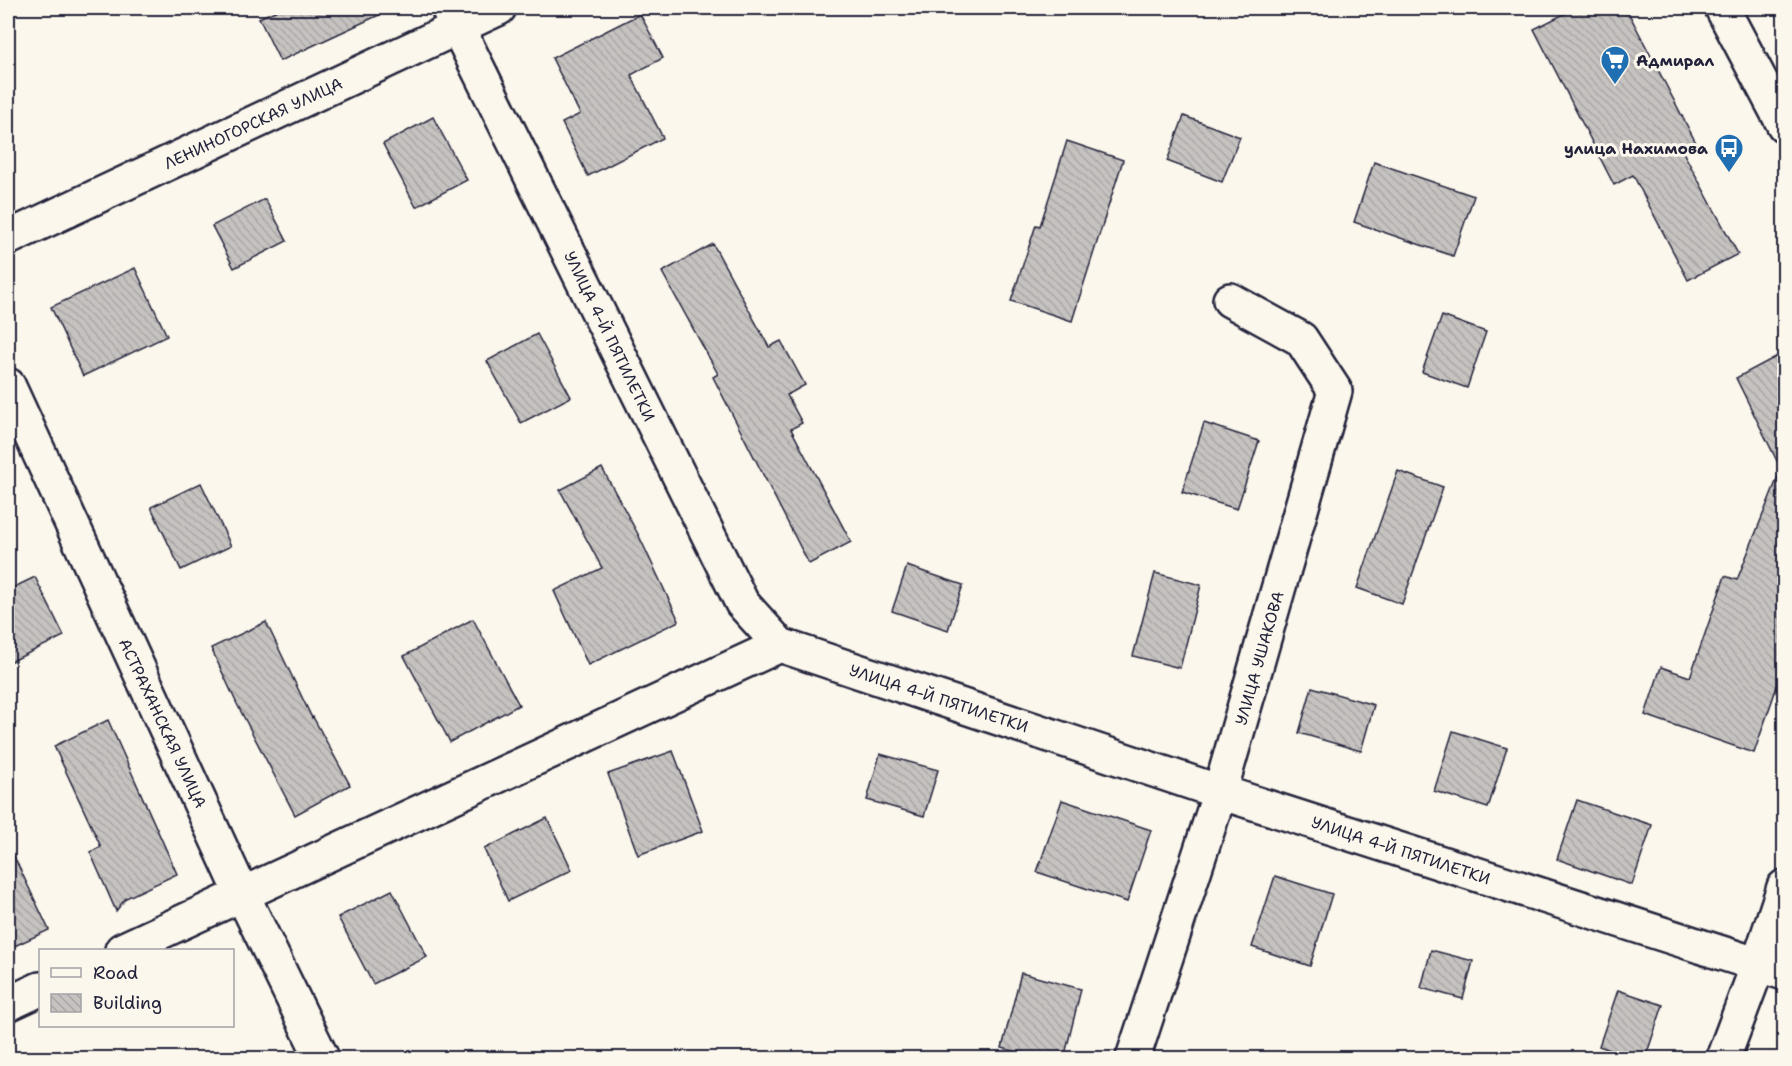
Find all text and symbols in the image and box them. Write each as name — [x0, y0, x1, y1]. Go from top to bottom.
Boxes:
supermarket icon: Адмирал — [1599, 44, 1631, 86]
place label: Адмирал — [1636, 50, 1714, 71]
street label: ЛЕНИНОГОРСКАЯ УЛИЦА — [161, 73, 346, 174]
bus stop icon: улица Нахимова — [1713, 132, 1745, 174]
place label: улица Нахимова — [1564, 138, 1708, 159]
street label: УЛИЦА 4-Й ПЯТИЛЕТКИ — [559, 248, 660, 425]
street label: УЛИЦА УШАКОВА — [1230, 589, 1289, 728]
street label: АСТРАХАНСКАЯ УЛИЦА — [114, 635, 211, 811]
street label: УЛИЦА 4-Й ПЯТИЛЕТКИ — [847, 660, 1031, 737]
street label: УЛИЦА 4-Й ПЯТИЛЕТКИ — [1309, 812, 1493, 889]
legend — [39, 949, 234, 1027]
text: Road — [93, 961, 138, 985]
text: Building — [93, 991, 162, 1015]

